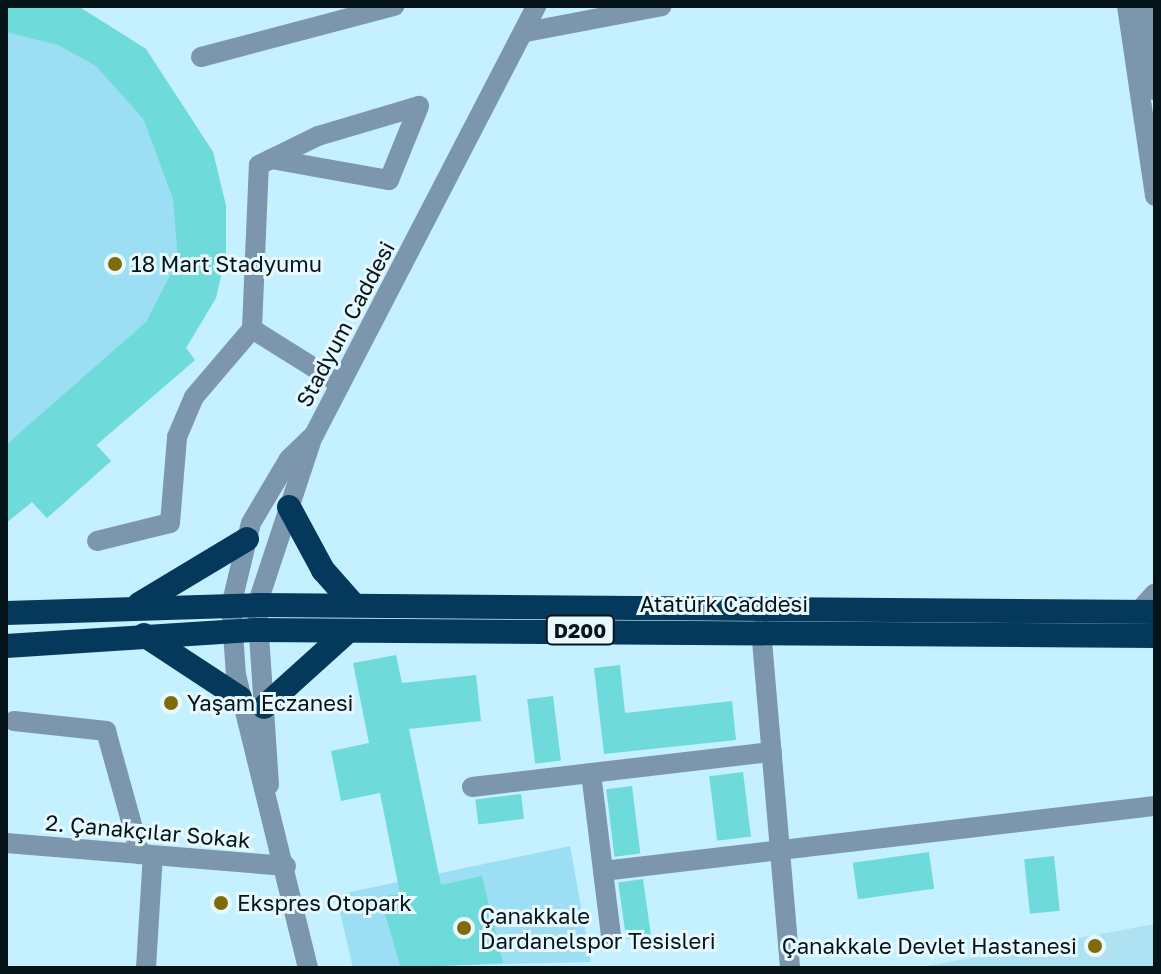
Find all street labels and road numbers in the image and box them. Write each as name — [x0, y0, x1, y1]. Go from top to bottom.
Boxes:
street label: Stadyum Caddesi — [290, 237, 400, 411]
street label: Atatürk Caddesi — [640, 591, 808, 617]
road number: D200 — [544, 614, 616, 646]
street label: 2. Çanakçılar Sokak — [44, 809, 252, 853]

